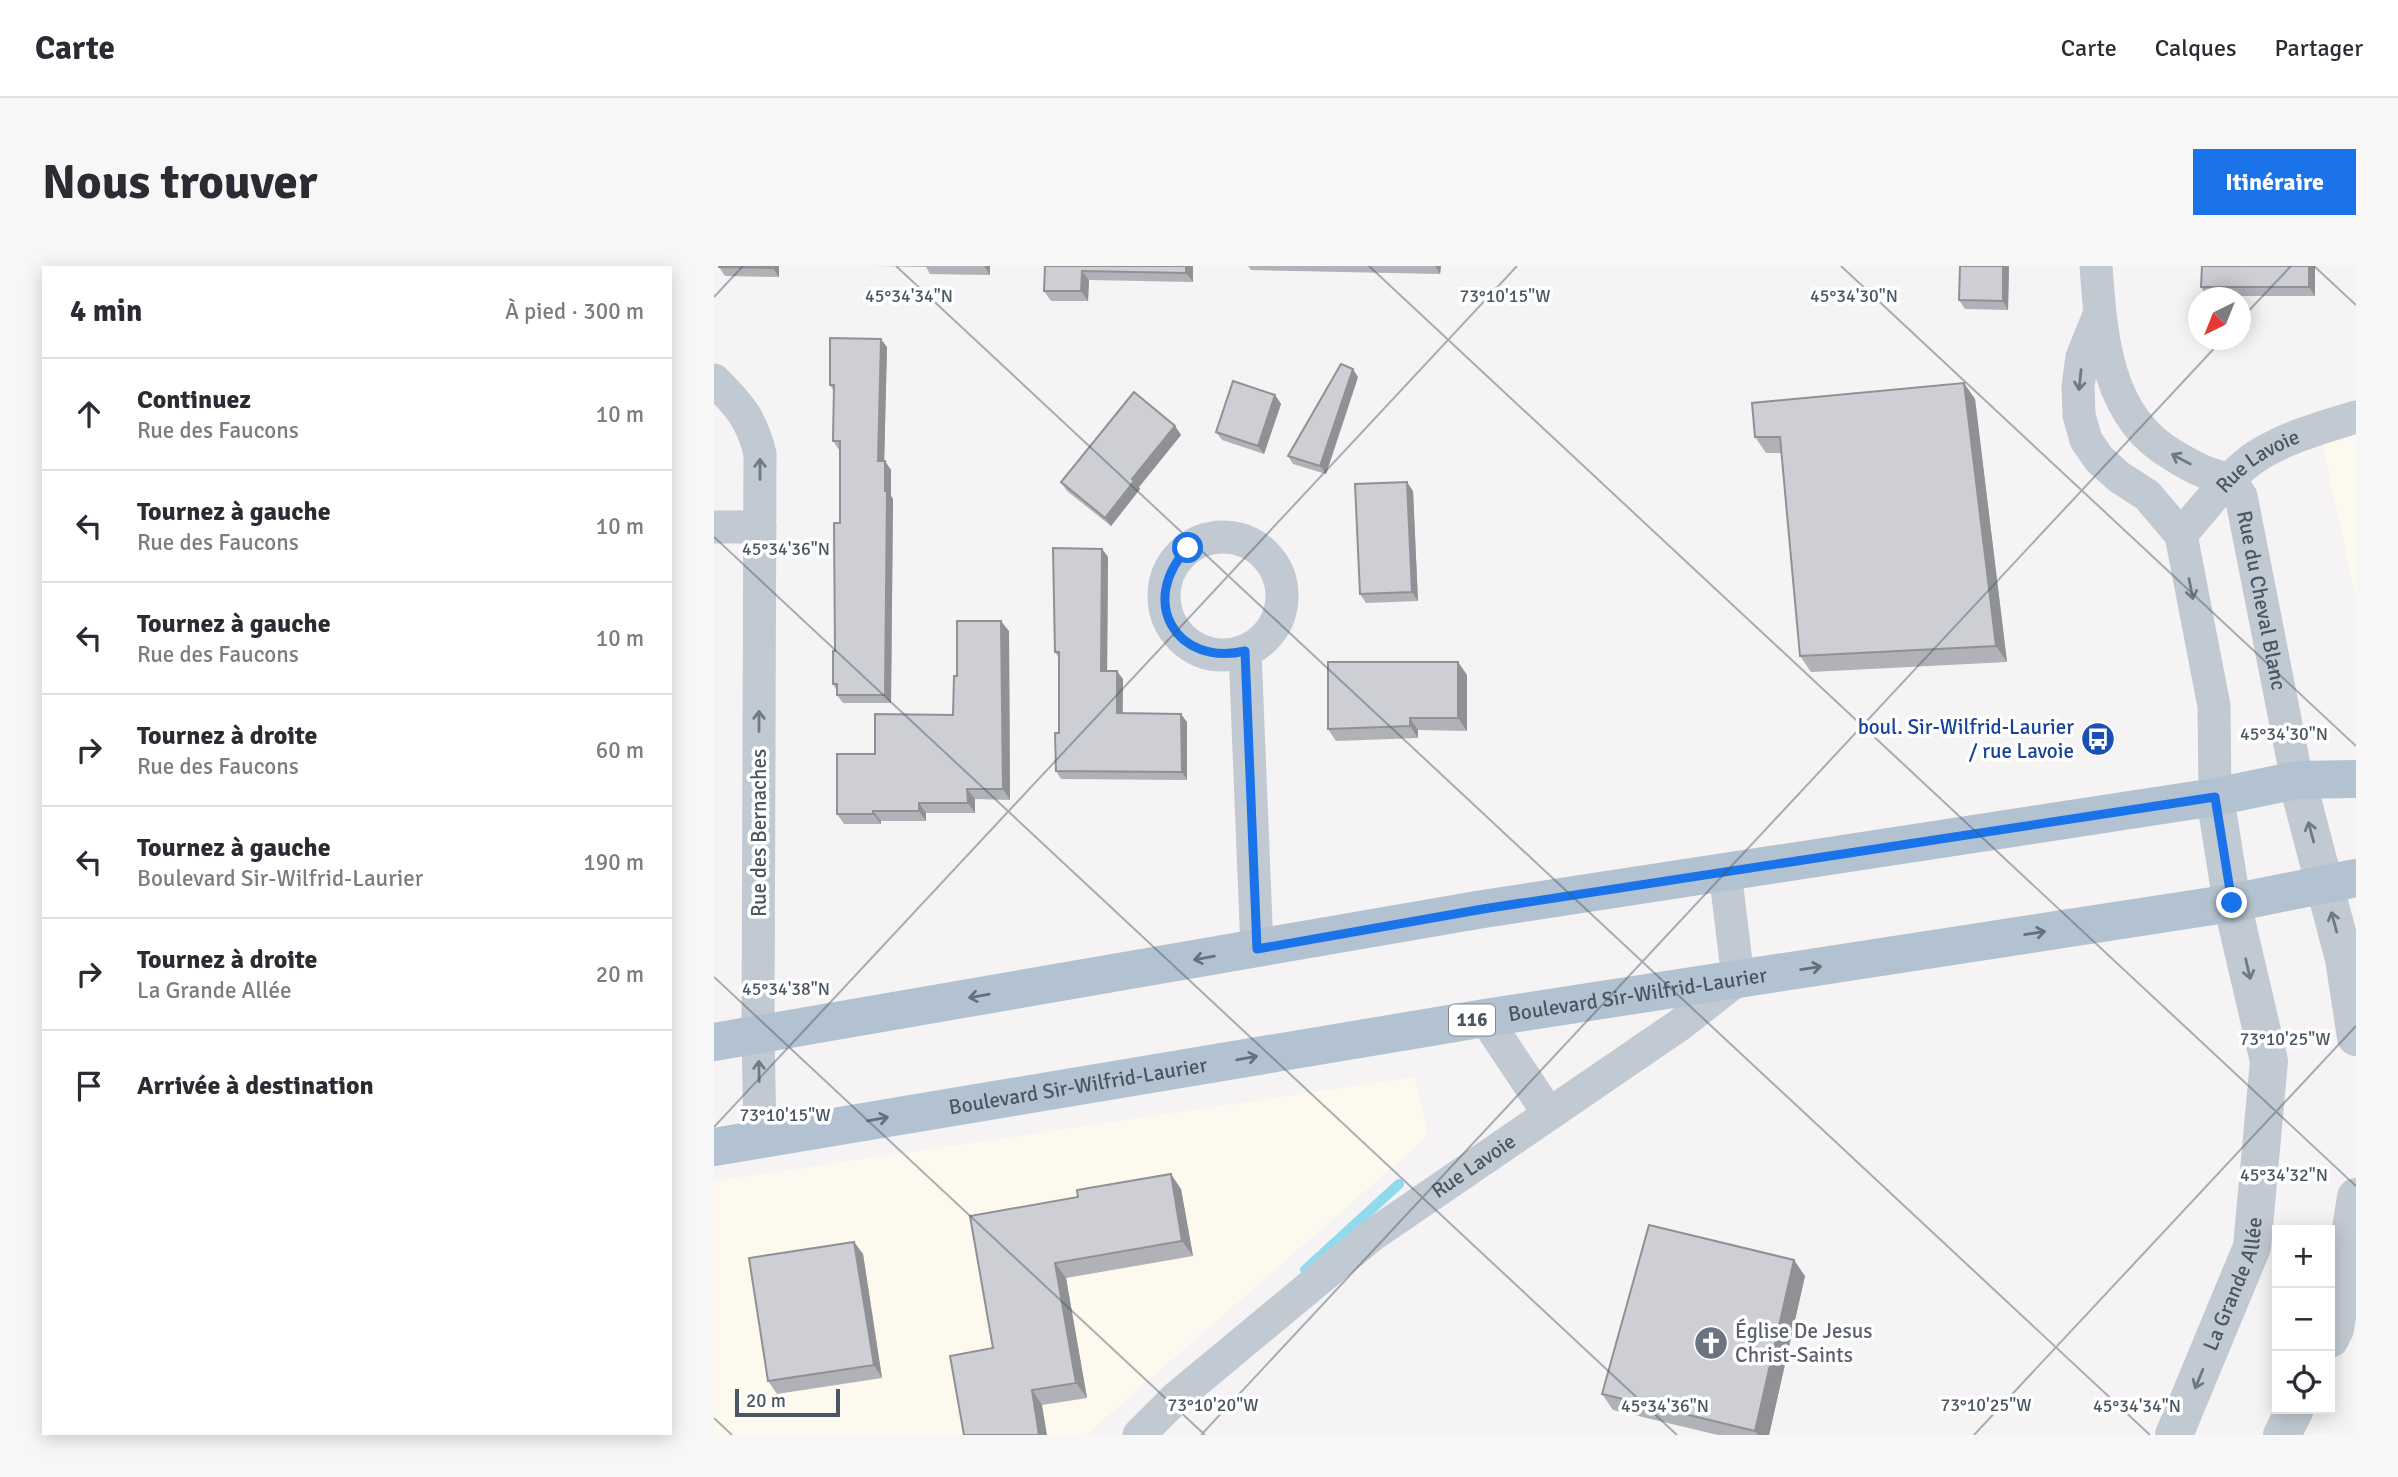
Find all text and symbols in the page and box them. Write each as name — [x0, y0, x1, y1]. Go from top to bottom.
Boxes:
text: Carte — [35, 28, 115, 69]
text: Carte — [2061, 33, 2117, 63]
text: Calques — [2155, 33, 2236, 63]
text: Partager — [2274, 33, 2363, 63]
button: Itinéraire — [2193, 149, 2356, 215]
text: Nous trouver — [42, 152, 317, 212]
text: 45°34'34"N — [865, 285, 953, 307]
text: 73°10'15"W — [1460, 285, 1550, 307]
text: 45°34'30"N — [1810, 285, 1898, 307]
north arrow — [2188, 287, 2251, 350]
text: 4 min — [70, 293, 142, 330]
text: À pied · 300 m — [505, 297, 644, 326]
one-way arrow — [2073, 368, 2086, 391]
text: Continuez — [137, 384, 251, 416]
icon: ahead — [70, 395, 108, 433]
text: 10 m — [596, 400, 644, 429]
text: Rue des Faucons — [137, 416, 299, 445]
street label: Rue Lavoie — [2210, 424, 2303, 498]
one-way arrow — [2171, 452, 2191, 466]
one-way arrow — [753, 458, 767, 481]
text: Tournez à gauche — [137, 496, 331, 528]
icon: left — [70, 507, 108, 545]
street label: Rue du Cheval Blanc — [2231, 508, 2292, 692]
text: 10 m — [596, 512, 644, 541]
text: Rue des Faucons — [137, 528, 299, 557]
route start — [1172, 532, 1203, 563]
text: 45°34'36"N — [742, 538, 830, 560]
one-way arrow — [2185, 577, 2199, 600]
text: Tournez à gauche — [137, 608, 331, 640]
icon: left — [70, 619, 108, 657]
text: 10 m — [596, 624, 644, 653]
text: Rue des Faucons — [137, 640, 299, 669]
one-way arrow — [752, 710, 766, 733]
place label: boul. Sir-Wilfrid-Laurier / rue Lavoie — [1858, 714, 2074, 764]
text: Tournez à droite — [137, 720, 317, 752]
bus stop icon: boul. Sir-Wilfrid-Laurier / rue Lavoie — [2079, 720, 2117, 758]
text: 45°34'30"N — [2240, 723, 2328, 745]
icon: right — [70, 731, 108, 769]
text: 60 m — [596, 736, 644, 765]
street label: Rue des Bernaches — [746, 749, 772, 917]
text: Rue des Faucons — [137, 752, 299, 781]
one-way arrow — [2303, 821, 2316, 843]
text: Tournez à gauche — [137, 832, 331, 864]
icon: left — [70, 843, 108, 881]
text: 190 m — [583, 848, 644, 877]
text: Boulevard Sir-Wilfrid-Laurier — [137, 864, 423, 893]
route end — [2216, 887, 2247, 918]
one-way arrow — [2327, 911, 2340, 933]
one-way arrow — [2024, 926, 2046, 939]
text: Tournez à droite — [137, 944, 317, 976]
one-way arrow — [1193, 952, 1216, 965]
icon: right — [70, 955, 108, 993]
one-way arrow — [2242, 957, 2255, 980]
text: 20 m — [596, 960, 644, 989]
one-way arrow — [1799, 961, 1822, 974]
street label: Boulevard Sir-Wilfrid-Laurier — [1506, 962, 1769, 1027]
text: La Grande Allée — [137, 976, 291, 1005]
text: 45°34'38"N — [742, 978, 830, 1000]
one-way arrow — [968, 990, 991, 1003]
road number: 116 — [1449, 1004, 1495, 1035]
text: 73°10'25"W — [2240, 1028, 2330, 1050]
one-way arrow — [1235, 1051, 1258, 1064]
street label: Boulevard Sir-Wilfrid-Laurier — [947, 1052, 1209, 1121]
one-way arrow — [752, 1060, 765, 1083]
icon: arrive — [70, 1067, 108, 1105]
text: Arrivée à destination — [137, 1070, 374, 1102]
text: 73°10'15"W — [740, 1104, 830, 1126]
one-way arrow — [866, 1112, 889, 1125]
street label: Rue Lavoie — [1426, 1128, 1521, 1204]
text: 45°34'32"N — [2240, 1164, 2328, 1186]
street label: La Grande Allée — [2197, 1216, 2268, 1355]
map controls — [2272, 1225, 2335, 1414]
button: + — [2272, 1225, 2335, 1288]
button: − — [2272, 1288, 2335, 1351]
place label: Église De Jesus Christ-Saints — [1735, 1318, 1872, 1368]
church icon: Église De Jesus Christ-Saints — [1692, 1324, 1730, 1362]
button: locate — [2272, 1351, 2335, 1414]
one-way arrow — [2191, 1367, 2204, 1389]
scale bar — [735, 1386, 840, 1418]
text: 20 m — [746, 1389, 786, 1413]
text: 73°10'20"W — [1168, 1394, 1258, 1416]
text: 73°10'25"W — [1941, 1394, 2031, 1416]
text: 45°34'36"N — [1621, 1395, 1709, 1417]
text: 45°34'34"N — [2093, 1395, 2181, 1417]

